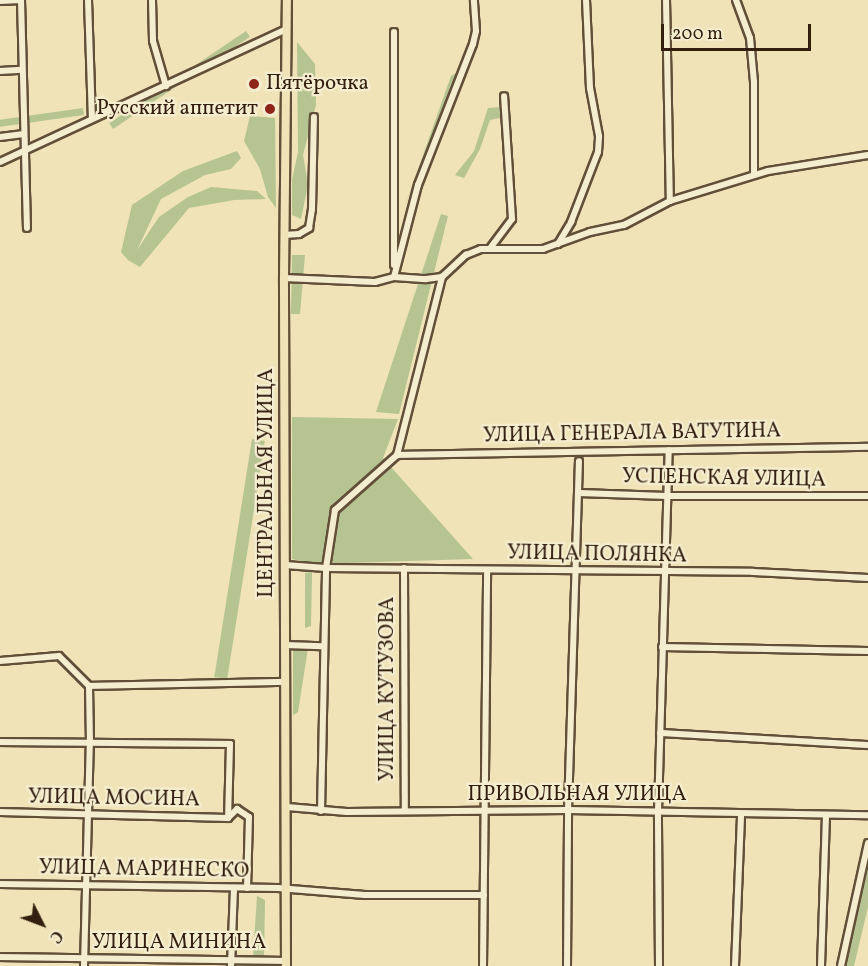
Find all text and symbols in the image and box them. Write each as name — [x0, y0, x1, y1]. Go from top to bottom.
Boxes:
scale bar — [664, 12, 814, 50]
text: 200 m — [672, 22, 723, 47]
place label: Пятёрочка — [266, 71, 369, 97]
marker: Пятёрочка — [247, 77, 261, 91]
place label: Русский аппетит — [96, 96, 258, 122]
marker: Русский аппетит — [263, 102, 277, 116]
street label: ЦЕНТРАЛЬНАЯ УЛИЦА — [254, 368, 280, 598]
street label: УЛИЦА ГЕНЕРАЛА ВАТУТИНА — [483, 419, 781, 449]
street label: УСПЕНСКАЯ УЛИЦА — [622, 465, 826, 493]
street label: УЛИЦА ПОЛЯНКА — [507, 541, 687, 569]
street label: УЛИЦА КУТУЗОВА — [375, 597, 401, 781]
street label: ПРИВОЛЬНАЯ УЛИЦА — [467, 782, 687, 808]
street label: УЛИЦА МОСИНА — [28, 785, 200, 813]
street label: УЛИЦА МАРИНЕСКО — [39, 856, 249, 884]
north arrow — [12, 894, 72, 954]
text: С — [44, 925, 67, 947]
street label: УЛИЦА МИНИНА — [92, 930, 266, 956]

